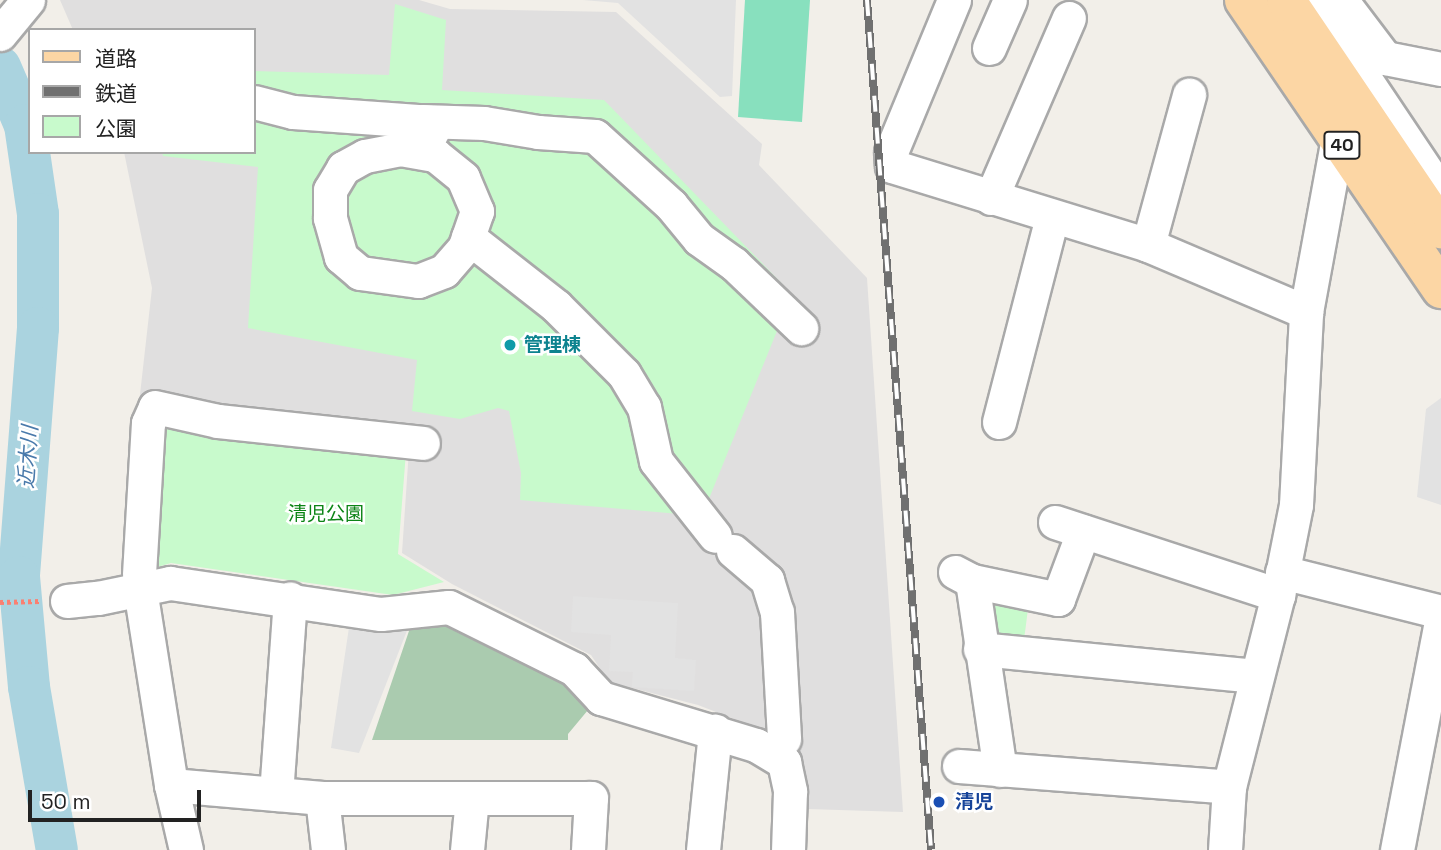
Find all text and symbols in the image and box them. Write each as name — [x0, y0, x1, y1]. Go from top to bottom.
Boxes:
legend — [28, 28, 256, 154]
text: 道路 — [95, 45, 137, 72]
text: 鉄道 — [95, 80, 137, 107]
text: 公園 — [95, 115, 137, 142]
road number: 40 — [1323, 130, 1361, 160]
place label: 管理棟 — [524, 334, 581, 356]
marker: 管理棟 — [502, 337, 518, 353]
water label: 近木川 — [13, 425, 43, 489]
park label: 清児公園 — [288, 503, 364, 525]
scale bar — [32, 776, 205, 820]
text: 50 m — [41, 788, 91, 815]
place label: 清児 — [955, 791, 993, 813]
marker: 清児 — [929, 792, 949, 812]

